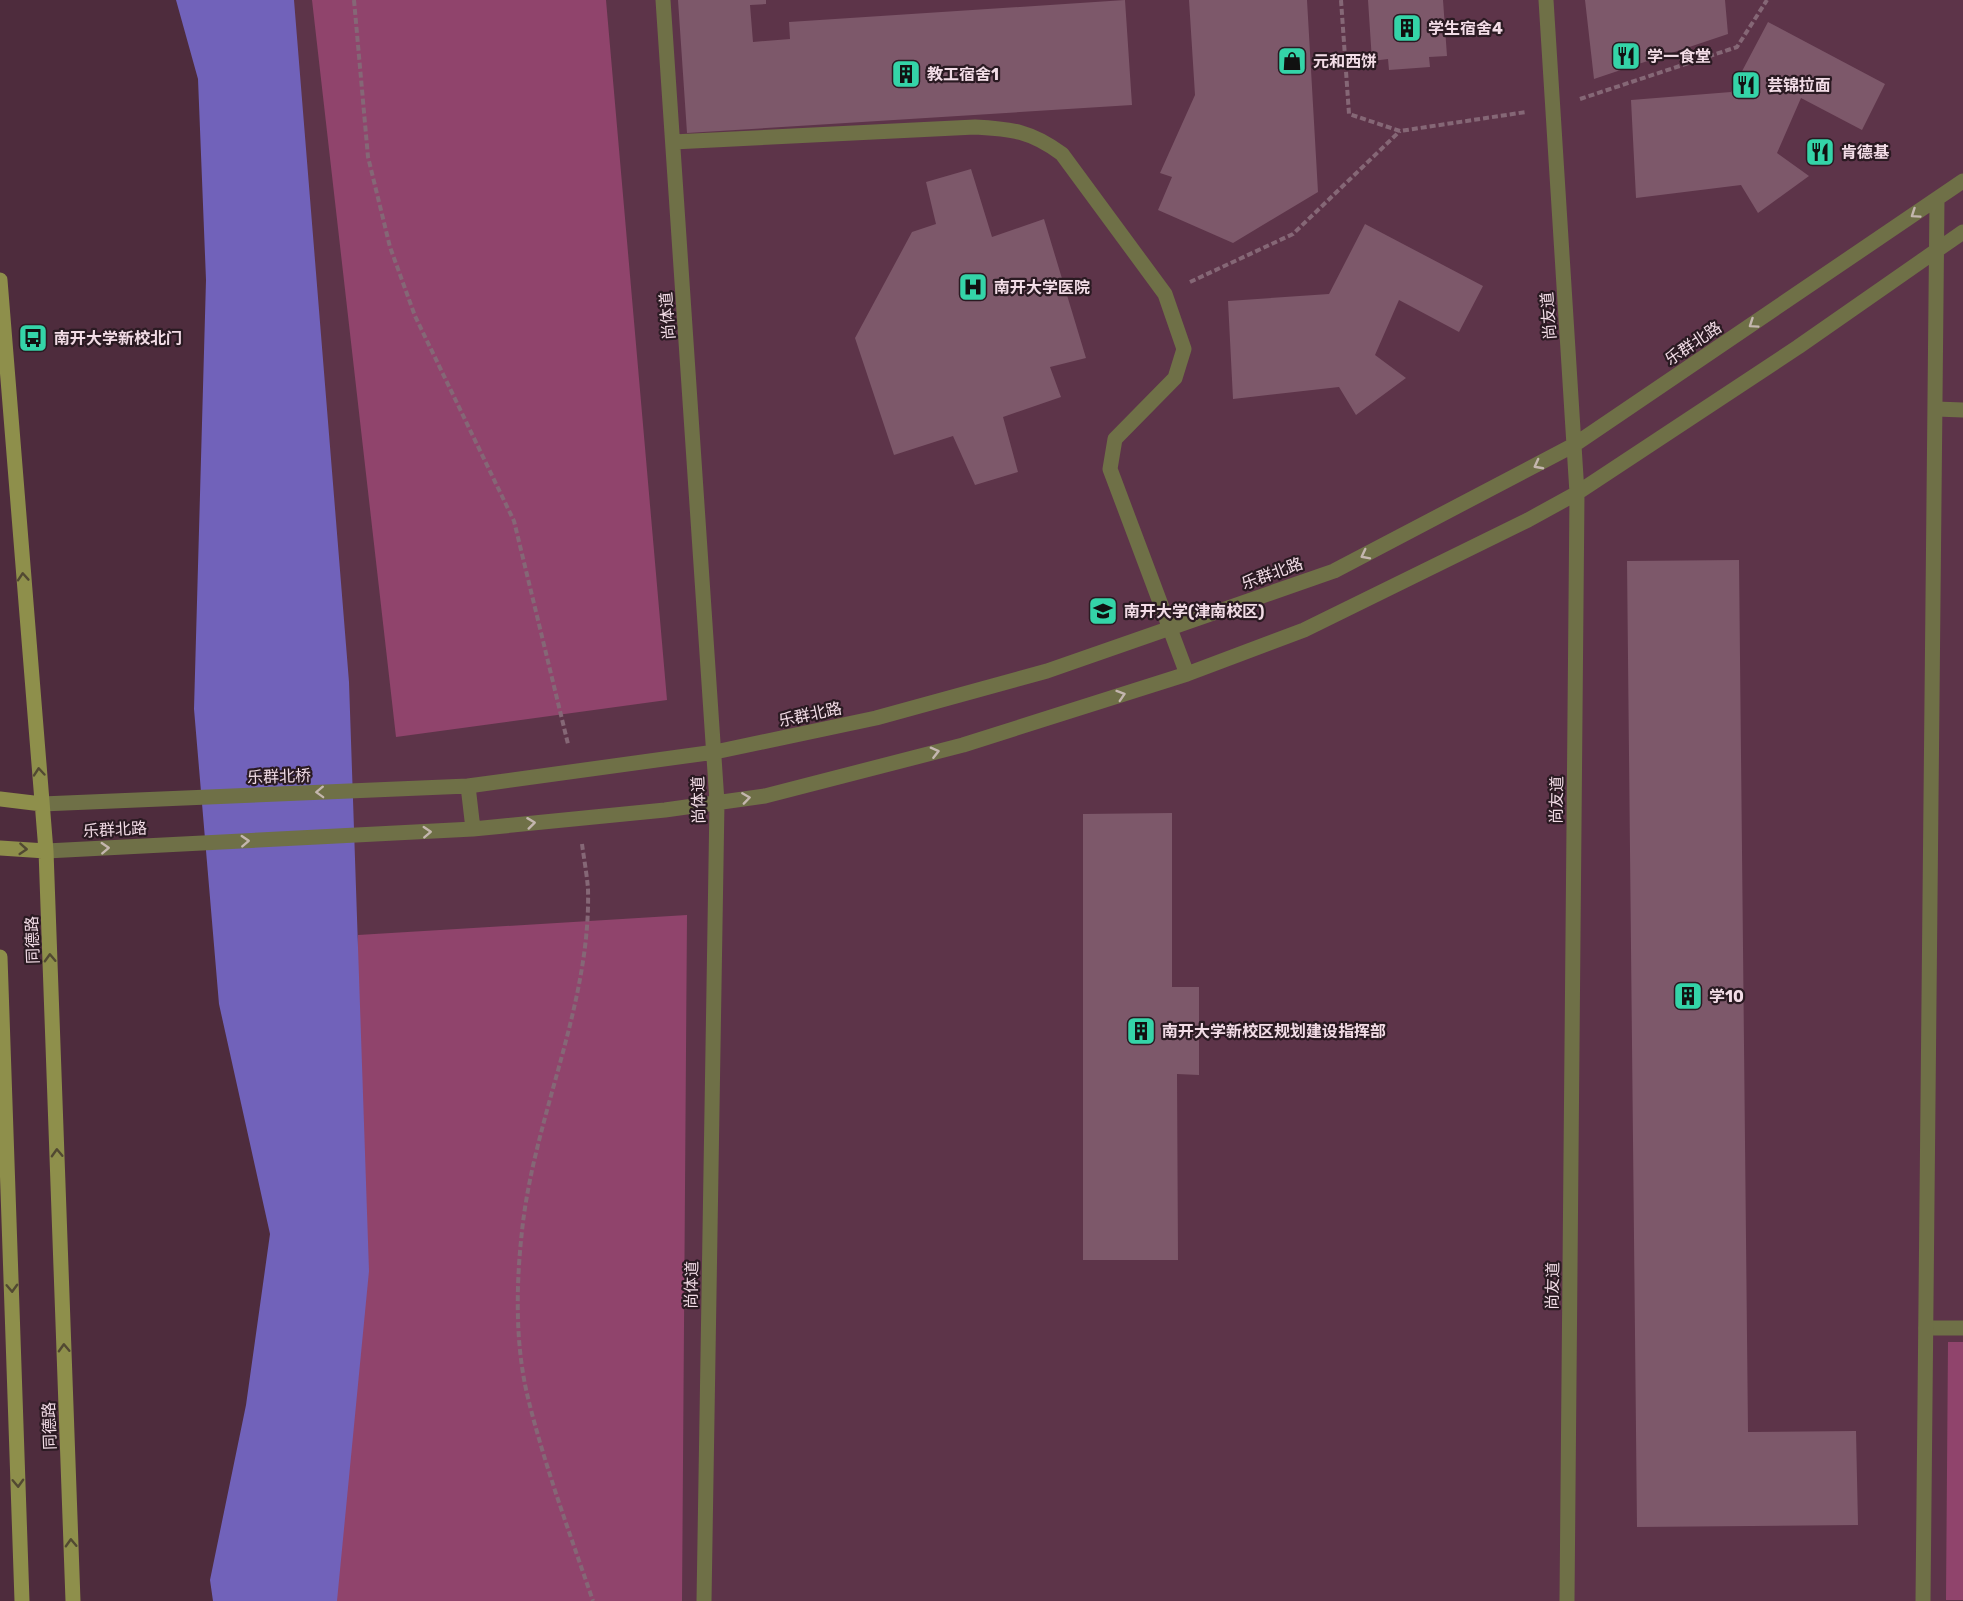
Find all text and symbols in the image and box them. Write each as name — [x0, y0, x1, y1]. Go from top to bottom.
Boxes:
building icon: 学生宿舍4 — [1391, 12, 1423, 44]
place label: 学生宿舍4 — [1428, 19, 1503, 38]
restaurant icon: 学一食堂 — [1610, 40, 1642, 72]
shop icon: 元和西饼 — [1276, 45, 1308, 77]
place label: 学一食堂 — [1647, 47, 1711, 66]
place label: 元和西饼 — [1313, 52, 1377, 71]
building icon: 教工宿舍1 — [890, 58, 922, 90]
place label: 教工宿舍1 — [927, 65, 999, 84]
restaurant icon: 芸锦拉面 — [1730, 69, 1762, 101]
place label: 芸锦拉面 — [1767, 76, 1831, 95]
restaurant icon: 肯德基 — [1804, 136, 1836, 168]
place label: 肯德基 — [1841, 143, 1890, 162]
one-way arrow — [1910, 207, 1921, 218]
hospital icon: 南开大学医院 — [957, 271, 989, 303]
place label: 南开大学医院 — [994, 278, 1090, 297]
street label: 尚体道 — [656, 291, 679, 341]
street label: 尚友道 — [1537, 291, 1560, 341]
one-way arrow — [1749, 316, 1760, 327]
street label: 乐群北路 — [1661, 318, 1725, 369]
bus stop icon: 南开大学新校北门 — [17, 322, 49, 354]
place label: 南开大学新校北门 — [54, 329, 182, 348]
one-way arrow — [1533, 458, 1544, 469]
one-way arrow — [1360, 548, 1371, 559]
street label: 乐群北路 — [1239, 554, 1305, 593]
one-way arrow — [17, 573, 30, 582]
school or university icon: 南开大学(津南校区) — [1087, 595, 1119, 627]
place label: 南开大学(津南校区) — [1124, 602, 1264, 621]
one-way arrow — [1115, 689, 1126, 702]
street label: 乐群北路 — [777, 699, 843, 730]
one-way arrow — [930, 747, 940, 760]
street label: 乐群北桥 — [247, 766, 311, 787]
one-way arrow — [33, 767, 46, 776]
street label: 尚体道 — [689, 776, 708, 824]
street label: 尚友道 — [1547, 776, 1566, 824]
one-way arrow — [315, 786, 324, 799]
one-way arrow — [741, 793, 750, 805]
one-way arrow — [527, 817, 536, 829]
street label: 乐群北路 — [83, 818, 147, 841]
one-way arrow — [423, 825, 432, 838]
one-way arrow — [240, 834, 249, 847]
one-way arrow — [100, 841, 109, 854]
one-way arrow — [19, 843, 28, 856]
street label: 同德路 — [22, 916, 43, 964]
one-way arrow — [44, 953, 57, 962]
building icon: 学10 — [1672, 980, 1704, 1012]
place label: 学10 — [1709, 987, 1744, 1006]
building icon: 南开大学新校区规划建设指挥部 — [1125, 1015, 1157, 1047]
place label: 南开大学新校区规划建设指挥部 — [1162, 1022, 1386, 1041]
one-way arrow — [51, 1148, 64, 1157]
street label: 尚体道 — [682, 1261, 701, 1309]
street label: 尚友道 — [1543, 1262, 1562, 1310]
one-way arrow — [5, 1283, 18, 1292]
one-way arrow — [58, 1343, 71, 1352]
street label: 同德路 — [39, 1402, 60, 1450]
one-way arrow — [12, 1478, 25, 1487]
one-way arrow — [65, 1538, 78, 1547]

